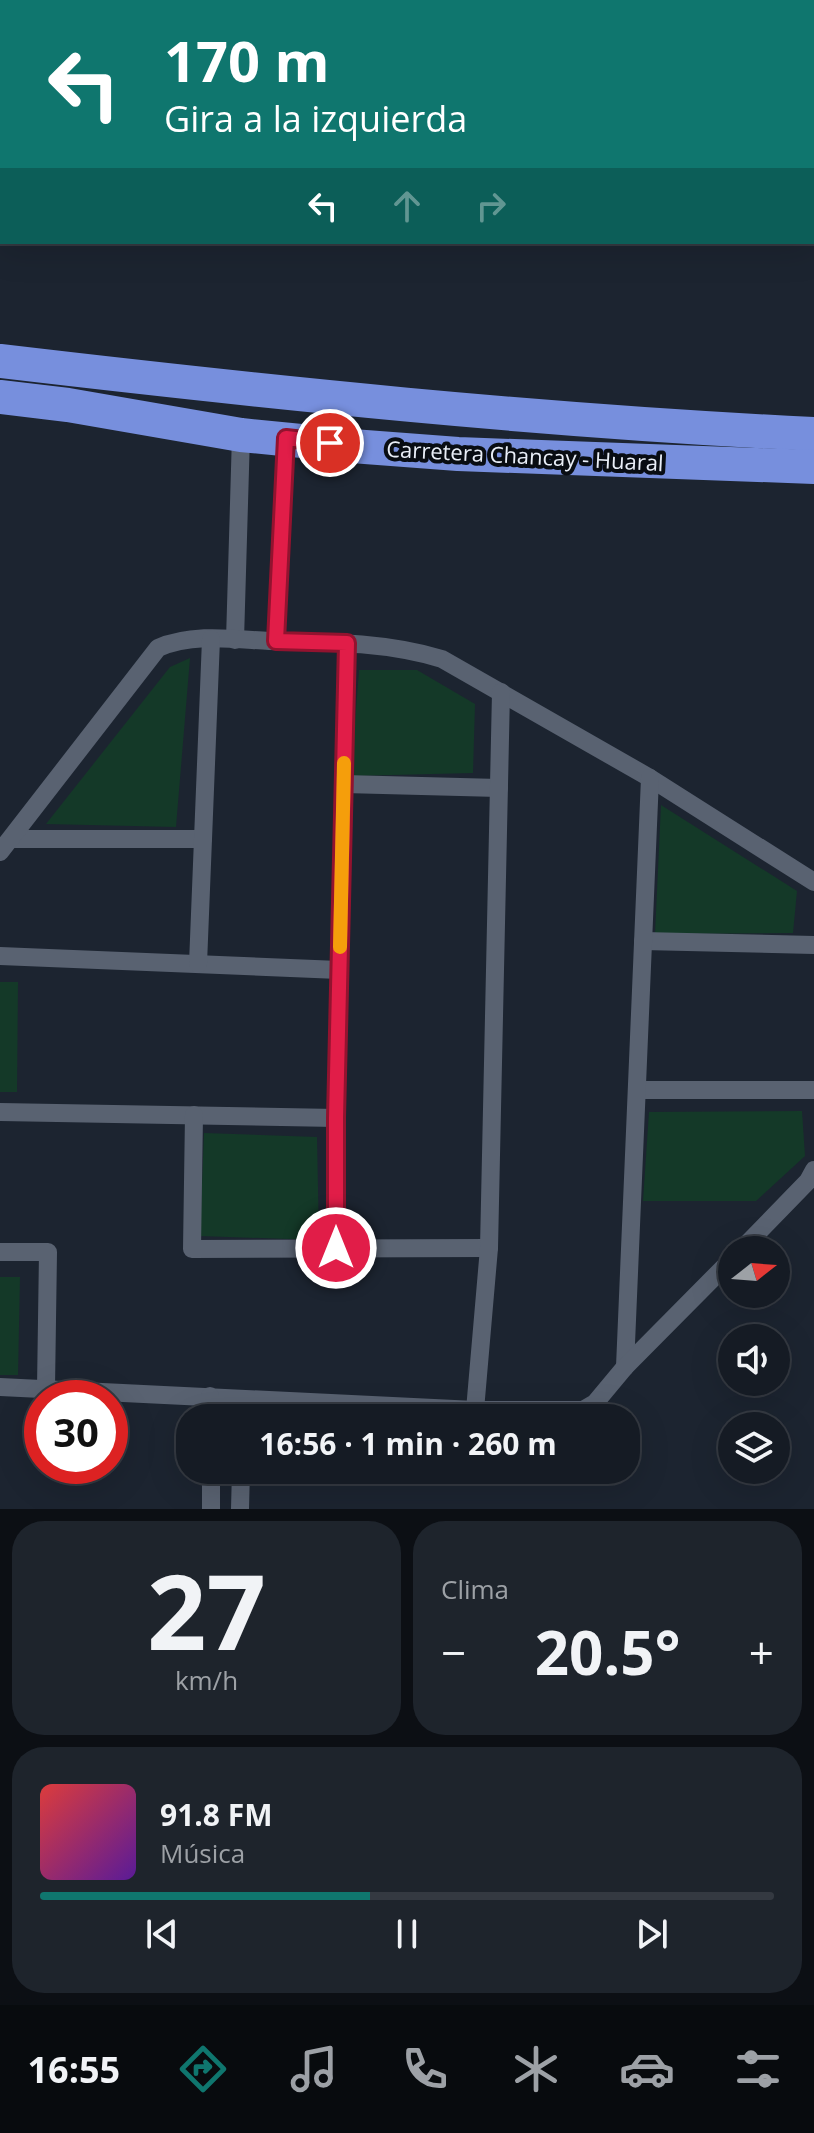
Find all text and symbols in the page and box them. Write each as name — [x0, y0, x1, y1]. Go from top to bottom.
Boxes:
text: 170 m — [164, 22, 330, 98]
icon: left — [32, 32, 136, 136]
text: Gira a la izquierda — [164, 94, 467, 143]
icon: left — [301, 184, 345, 228]
icon: ahead — [385, 184, 429, 228]
icon: right — [469, 184, 513, 228]
pin — [296, 409, 364, 477]
icon: arrive — [308, 421, 352, 465]
street label: Carretera Chancay - Huaral — [386, 433, 664, 477]
position arrow — [294, 1206, 378, 1290]
north arrow — [718, 1236, 790, 1308]
map controls — [718, 1236, 790, 1484]
button: sound — [718, 1324, 790, 1396]
speed limit sign: 30 — [24, 1380, 128, 1484]
button: layers — [718, 1412, 790, 1484]
text: 16:56 · 1 min · 260 m — [259, 1423, 557, 1464]
text: 27 — [147, 1539, 266, 1680]
text: Clima — [441, 1571, 509, 1607]
text: 20.5° — [535, 1611, 680, 1693]
text: − — [441, 1622, 466, 1682]
text: + — [749, 1622, 774, 1682]
text: km/h — [175, 1662, 238, 1698]
text: 91.8 FM — [160, 1794, 273, 1835]
text: Música — [160, 1835, 245, 1871]
icon: previous — [140, 1912, 184, 1956]
icon: pause — [385, 1912, 429, 1956]
icon: next — [630, 1912, 674, 1956]
icon: directions — [175, 2041, 231, 2097]
icon: music — [286, 2041, 342, 2097]
icon: phone — [397, 2041, 453, 2097]
icon: climate — [508, 2041, 564, 2097]
icon: car — [619, 2041, 675, 2097]
icon: filters — [730, 2041, 786, 2097]
text: 16:55 — [28, 2045, 120, 2094]

